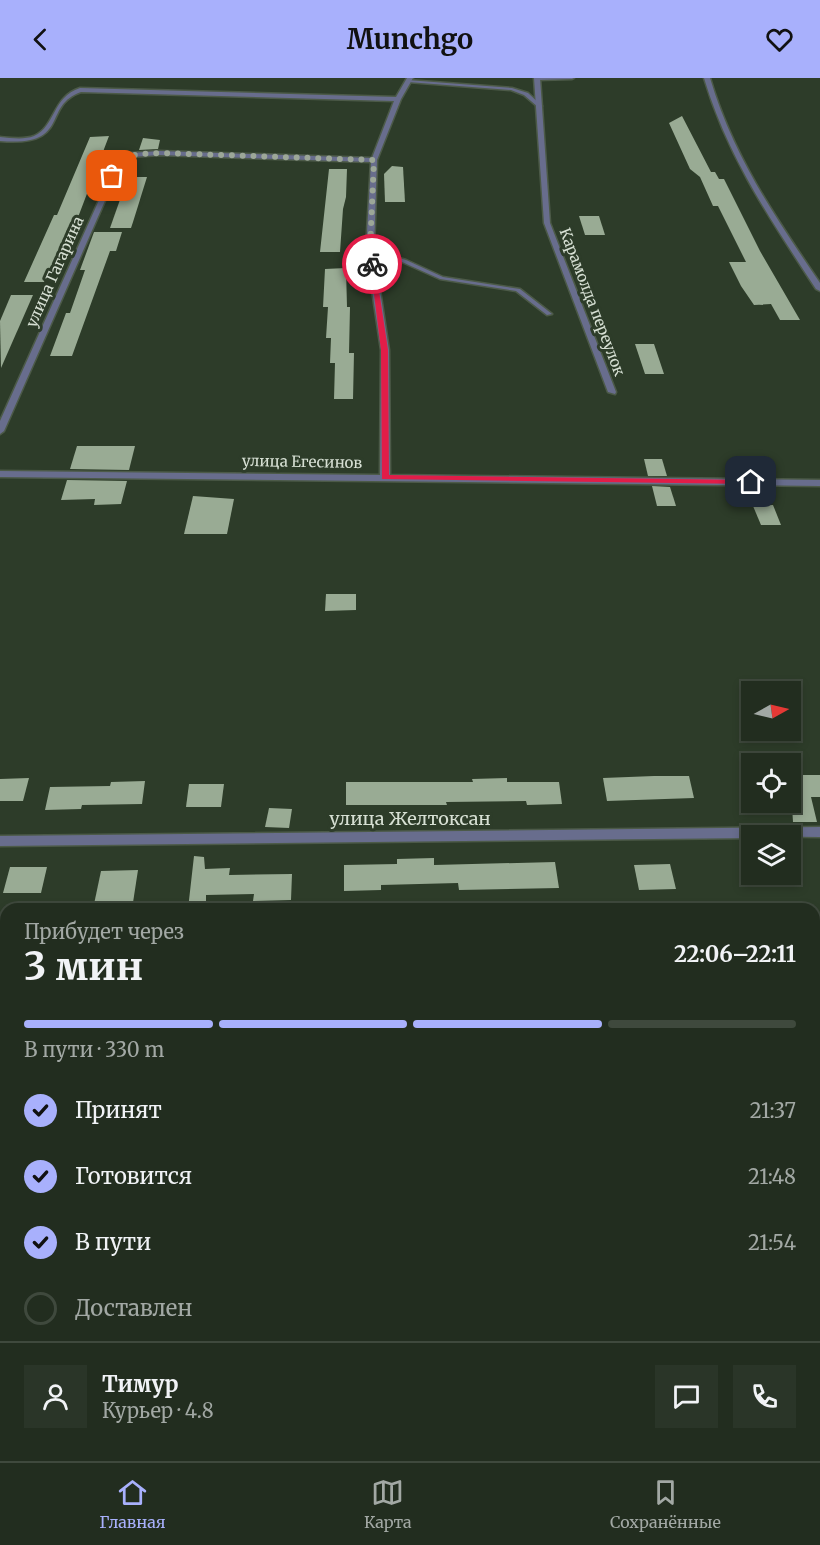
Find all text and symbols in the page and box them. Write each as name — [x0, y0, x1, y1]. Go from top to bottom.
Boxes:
text: Munchgo — [347, 22, 473, 56]
icon: back — [24, 23, 57, 56]
icon: heart — [763, 23, 796, 56]
pin — [86, 150, 137, 201]
icon: bag — [95, 159, 128, 192]
street label: улица Гагарина — [22, 213, 88, 330]
street label: Карамолда переулок — [555, 225, 630, 379]
courier — [342, 234, 402, 294]
icon: bike — [356, 248, 389, 281]
street label: улица Егесинов — [242, 451, 362, 472]
pin — [725, 456, 776, 507]
icon: home — [734, 465, 767, 498]
north arrow — [741, 681, 801, 741]
map controls — [741, 681, 801, 885]
button: locate — [741, 753, 801, 813]
street label: улица Желтоксан — [329, 807, 491, 830]
button: layers — [741, 825, 801, 885]
text: Прибудет через — [24, 919, 184, 944]
text: 22:06–22:11 — [674, 940, 796, 968]
text: 3 мин — [24, 942, 143, 991]
text: В пути · 330 m — [24, 1037, 164, 1062]
icon: check — [24, 1094, 57, 1127]
text: Принят — [75, 1096, 162, 1124]
text: 21:37 — [750, 1098, 796, 1123]
icon: check — [24, 1160, 57, 1193]
text: Готовится — [75, 1162, 192, 1190]
text: 21:48 — [748, 1164, 796, 1189]
icon: check — [24, 1226, 57, 1259]
text: В пути — [75, 1228, 151, 1256]
text: 21:54 — [748, 1230, 796, 1255]
text: Доставлен — [75, 1294, 192, 1322]
button: person — [24, 1365, 87, 1428]
button: chat — [655, 1365, 718, 1428]
button: phone — [733, 1365, 796, 1428]
text: Тимур — [102, 1370, 179, 1398]
text: Курьер · 4.8 — [102, 1398, 214, 1423]
tab: Главная — [99, 1476, 165, 1532]
tab: Карта — [364, 1476, 412, 1532]
tab: Сохранённые — [610, 1476, 721, 1532]

